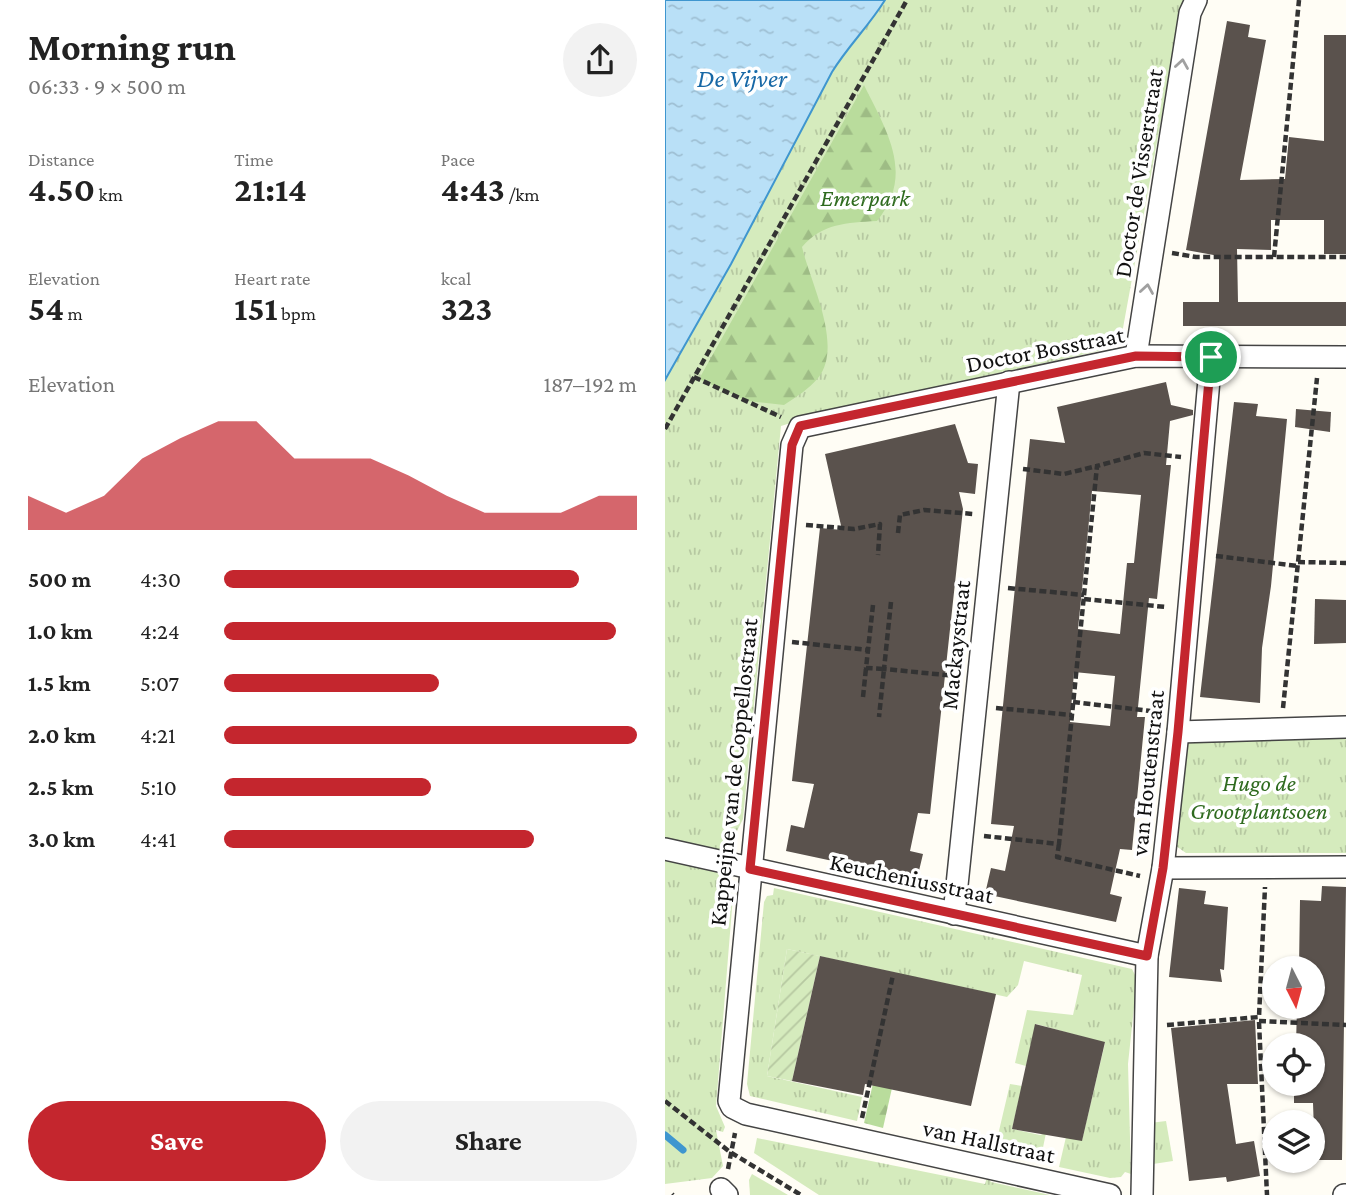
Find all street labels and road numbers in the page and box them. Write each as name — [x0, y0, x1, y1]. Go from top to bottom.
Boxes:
street label: Doctor de Visserstraat — [1108, 66, 1168, 279]
street label: Doctor Bosstraat — [964, 320, 1127, 378]
street label: Mackaystraat — [935, 578, 975, 711]
street label: Kappeijne van de Coppellostraat — [703, 616, 763, 927]
street label: van Houtenstraat — [1125, 688, 1169, 858]
street label: Keucheniusstraat — [828, 847, 997, 909]
street label: van Hallstraat — [919, 1114, 1059, 1168]

